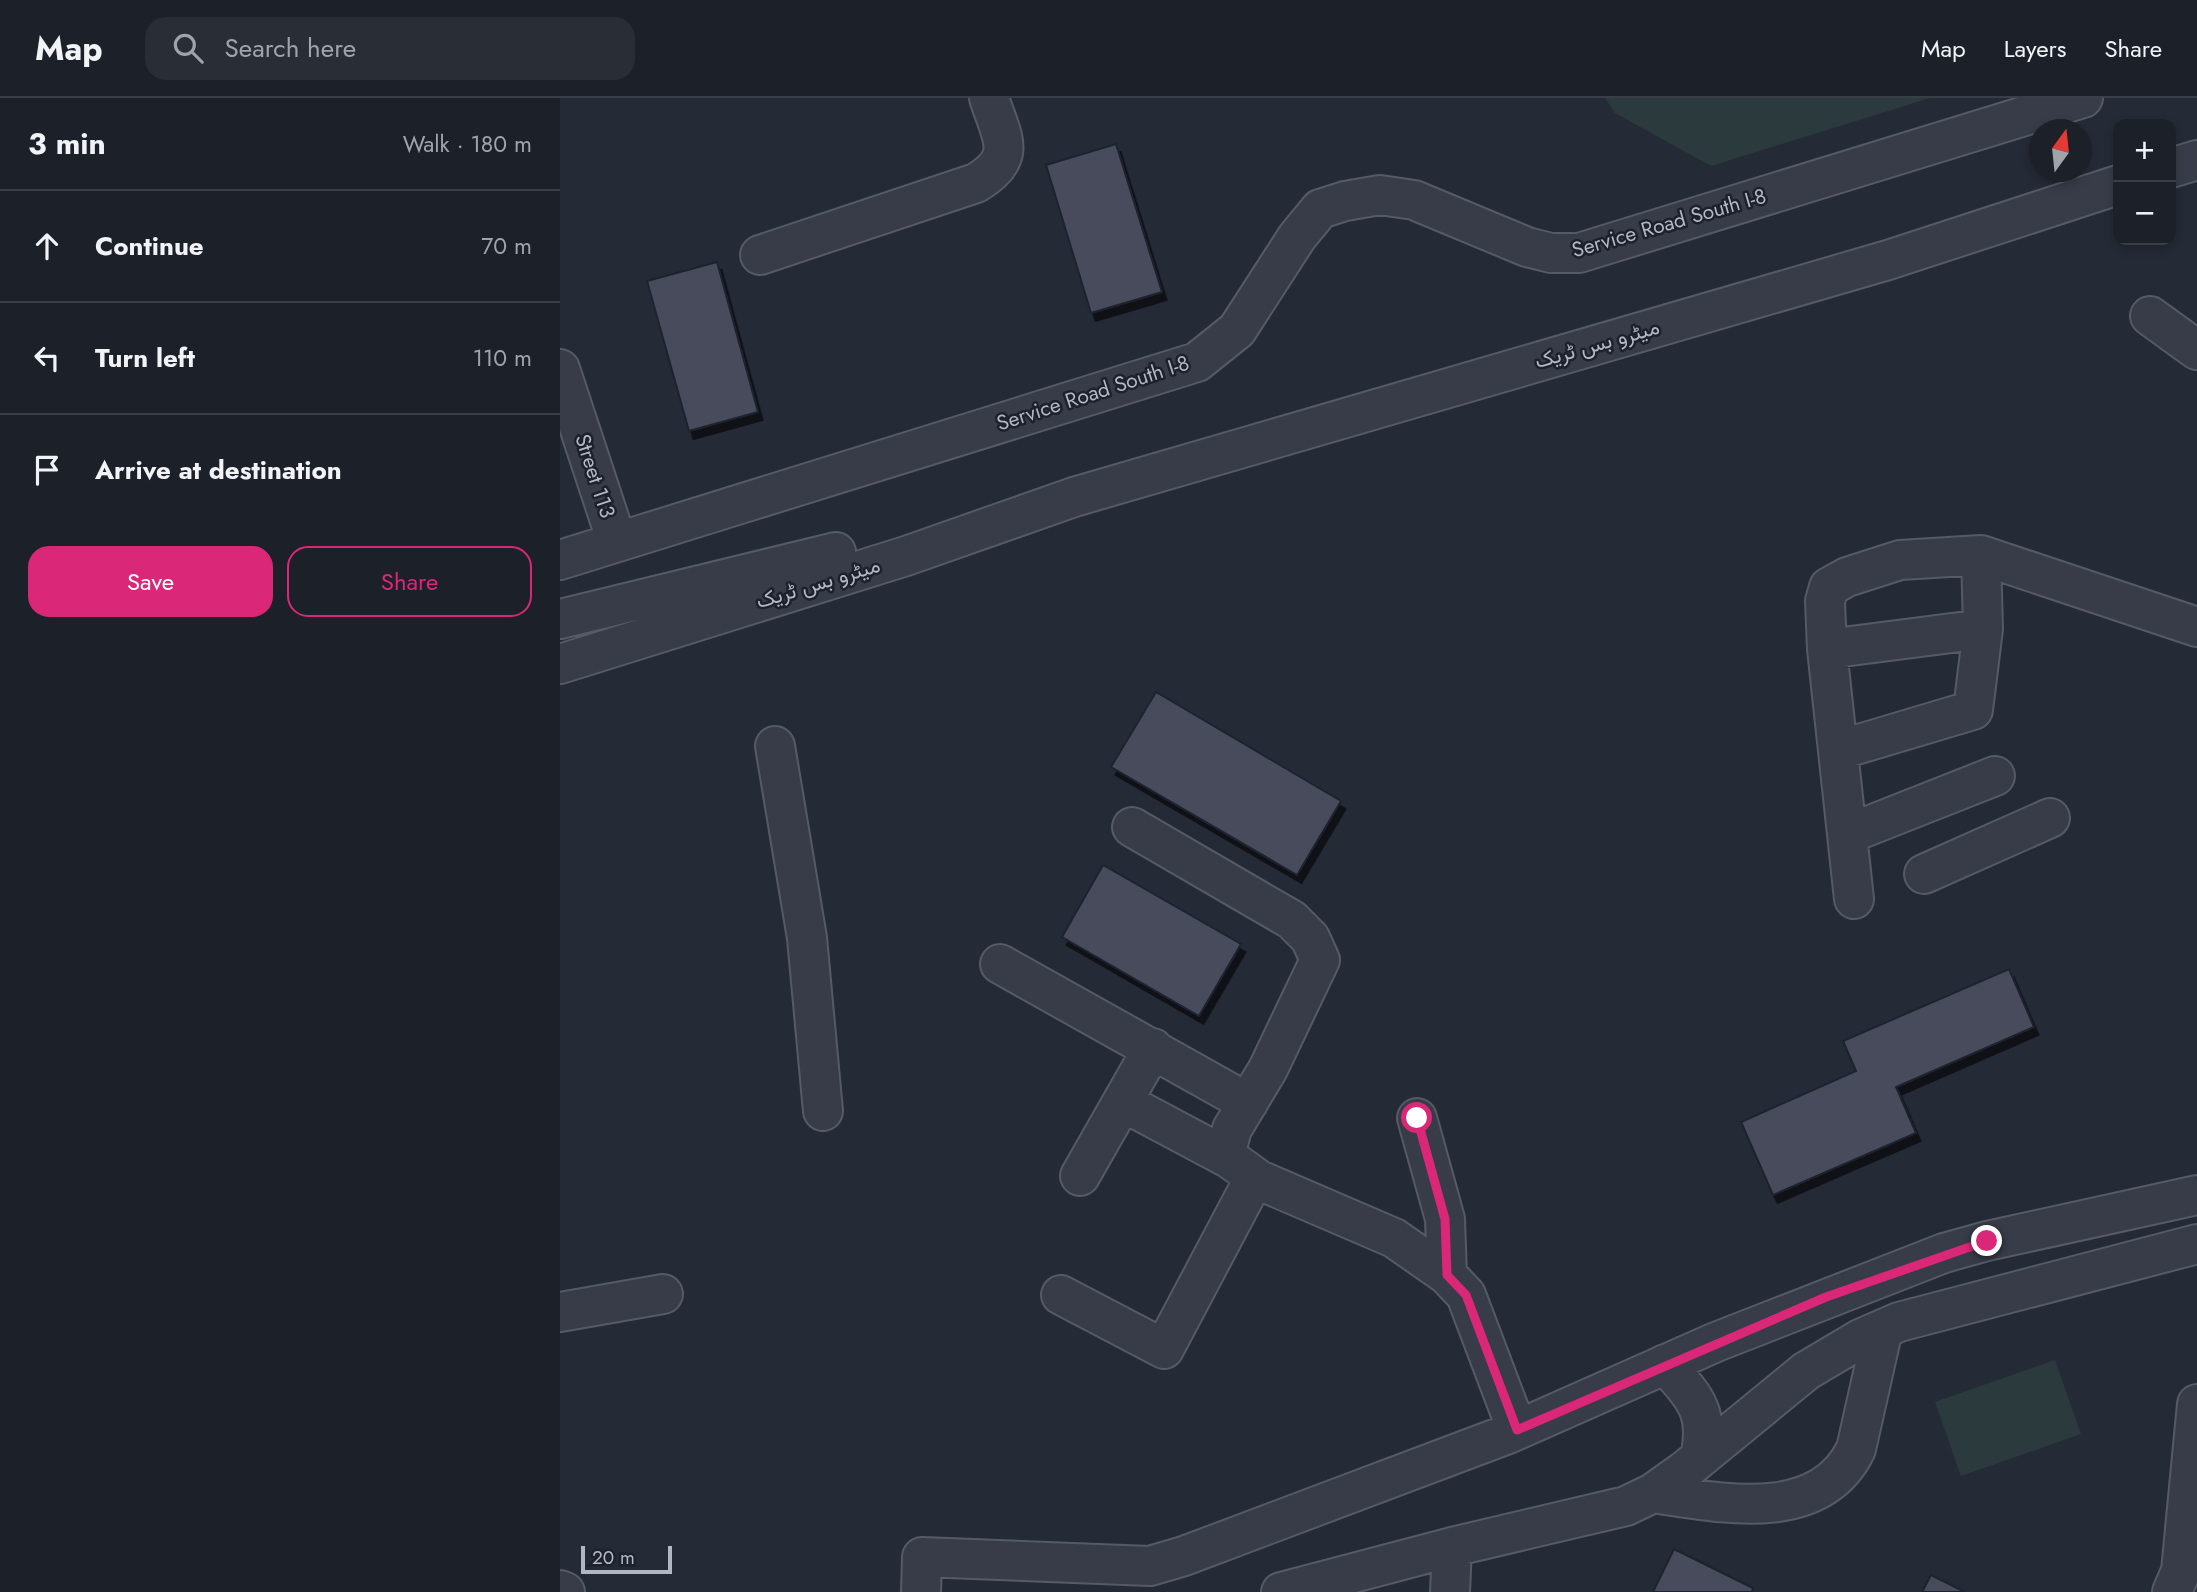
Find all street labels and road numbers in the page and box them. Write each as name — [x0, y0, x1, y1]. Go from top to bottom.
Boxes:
street label: Service Road South I-8 — [1568, 181, 1770, 265]
street label: میٹرو بس ٹریک — [1531, 312, 1663, 376]
street label: Service Road South I-8 — [993, 348, 1193, 438]
street label: Street 113 — [567, 430, 623, 522]
street label: میٹرو بس ٹریک — [752, 550, 884, 616]

